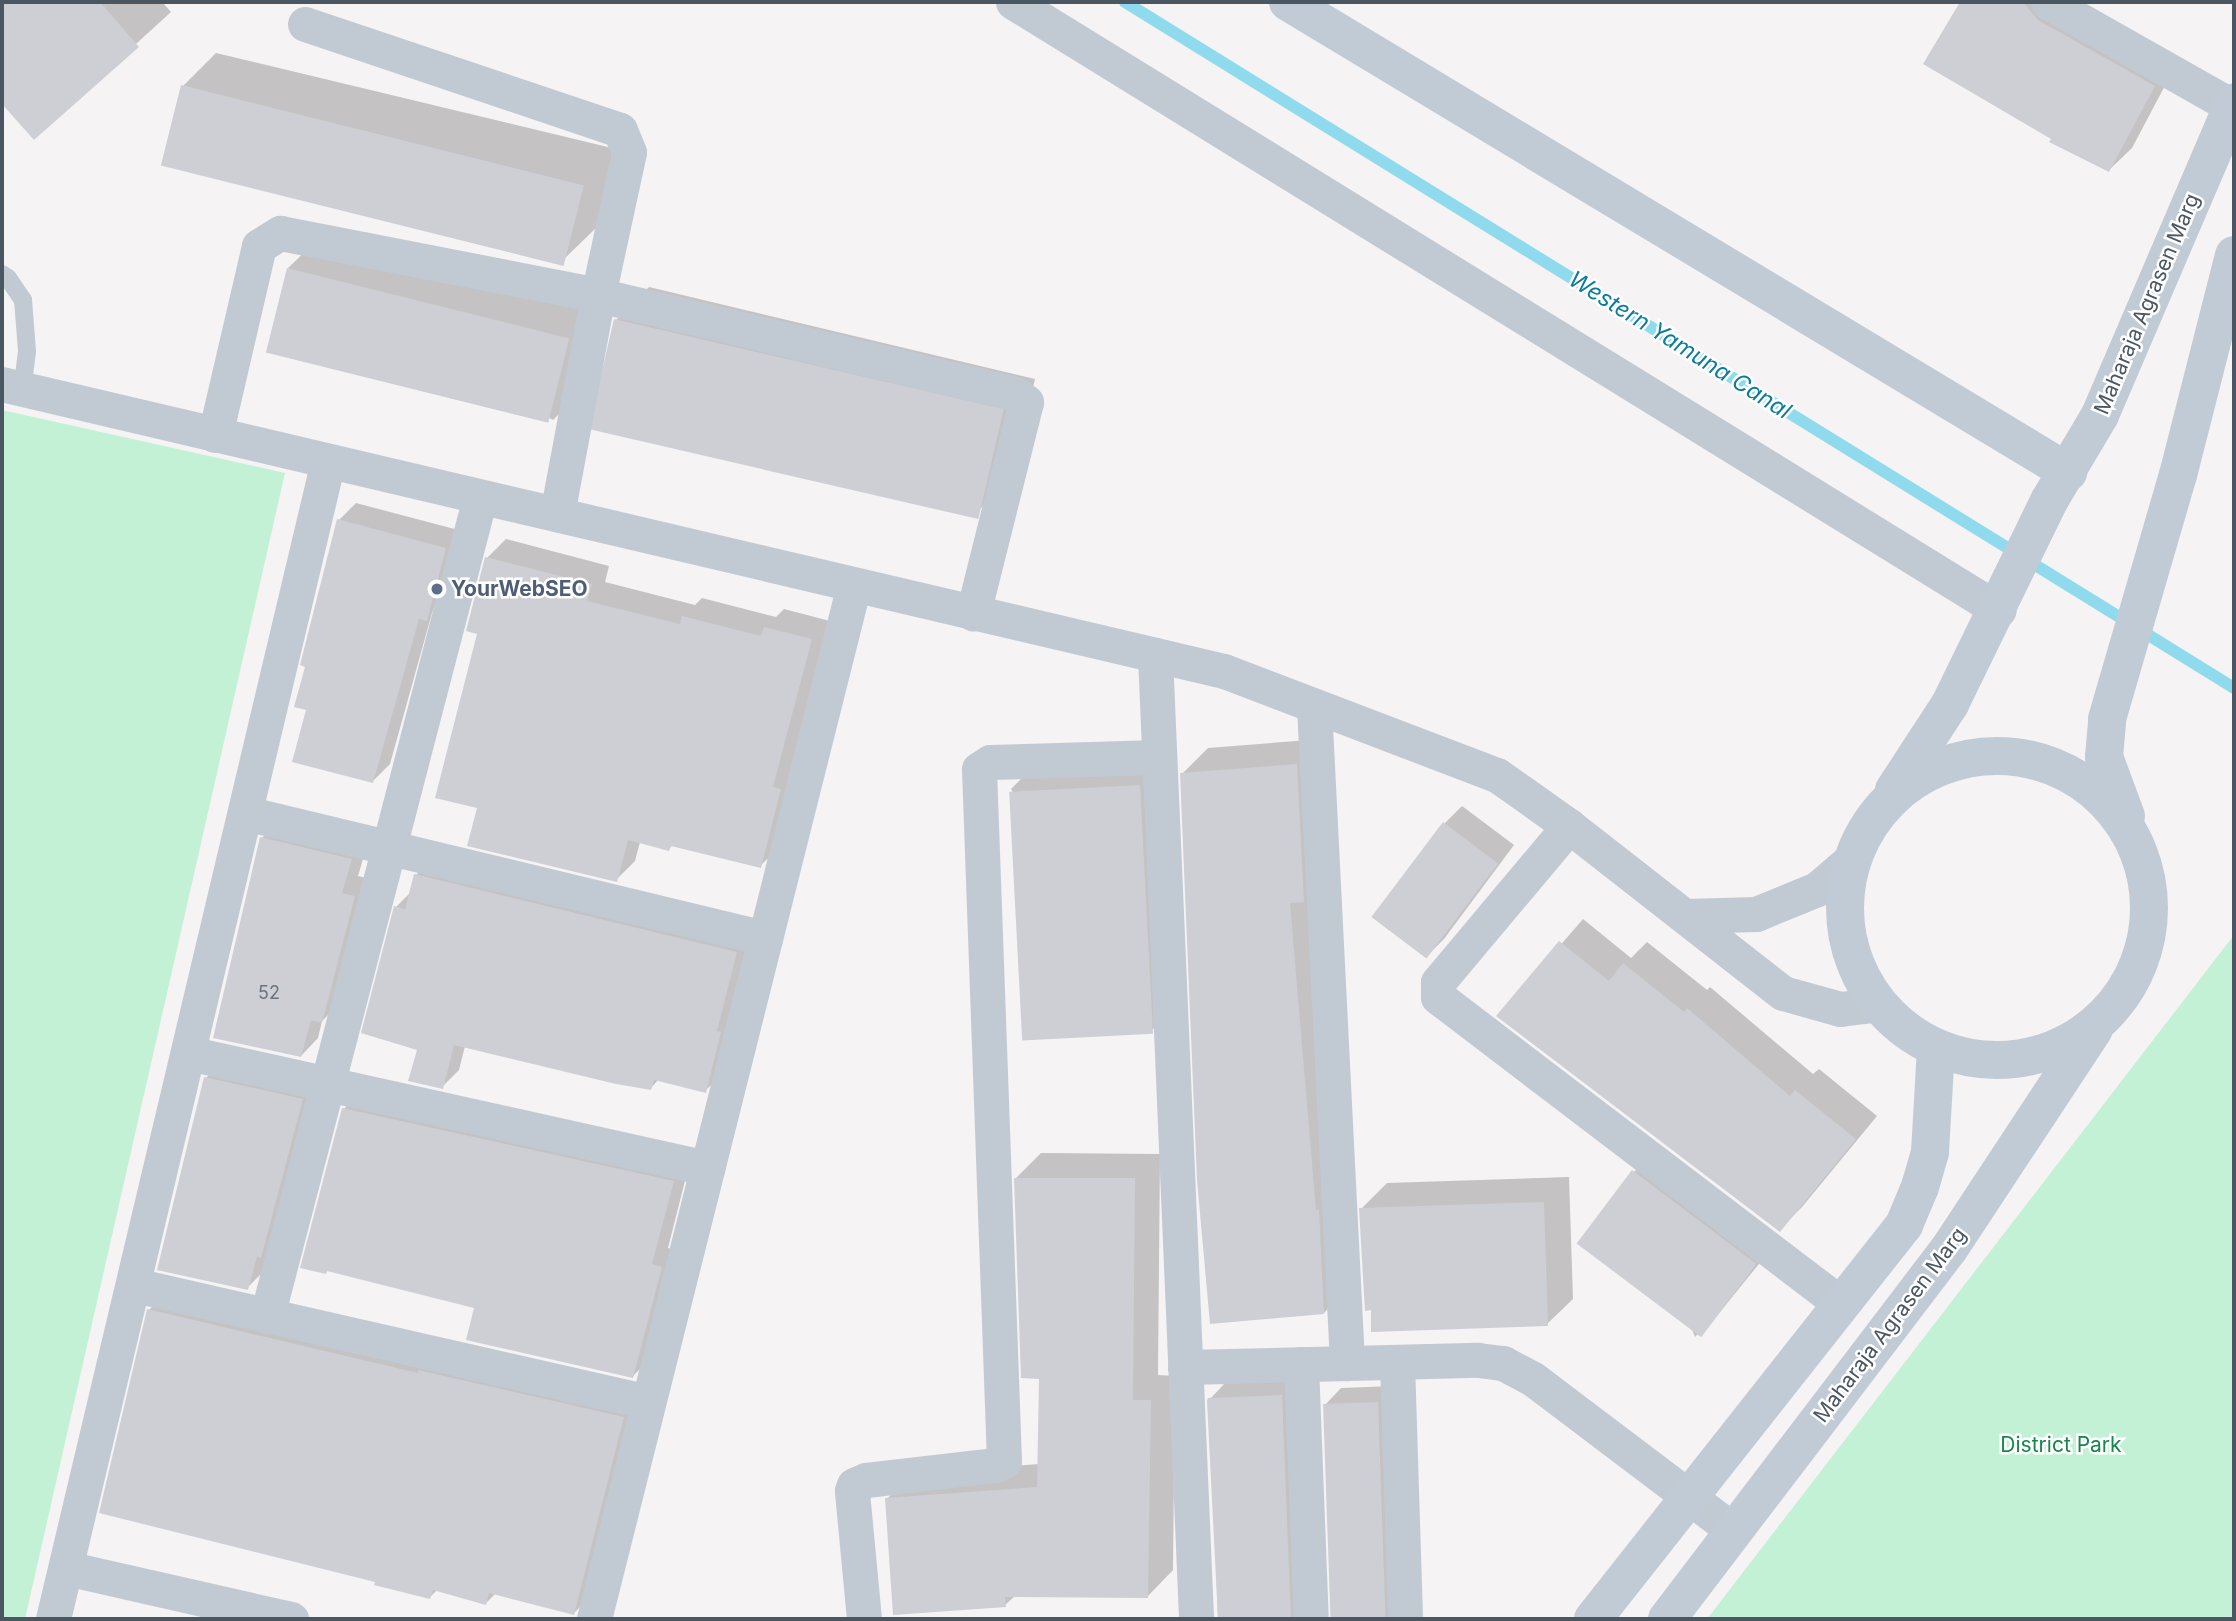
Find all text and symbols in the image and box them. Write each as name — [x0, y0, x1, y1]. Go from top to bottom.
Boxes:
street label: Maharaja Agrasen Marg — [2089, 190, 2205, 418]
water label: Western Yamuna Canal — [1564, 265, 1796, 425]
place label: YourWebSEO — [451, 576, 588, 602]
marker: YourWebSEO — [429, 581, 445, 597]
house number: 52 — [258, 982, 280, 1004]
street label: Maharaja Agrasen Marg — [1809, 1223, 1971, 1427]
park label: District Park — [2000, 1432, 2122, 1458]

